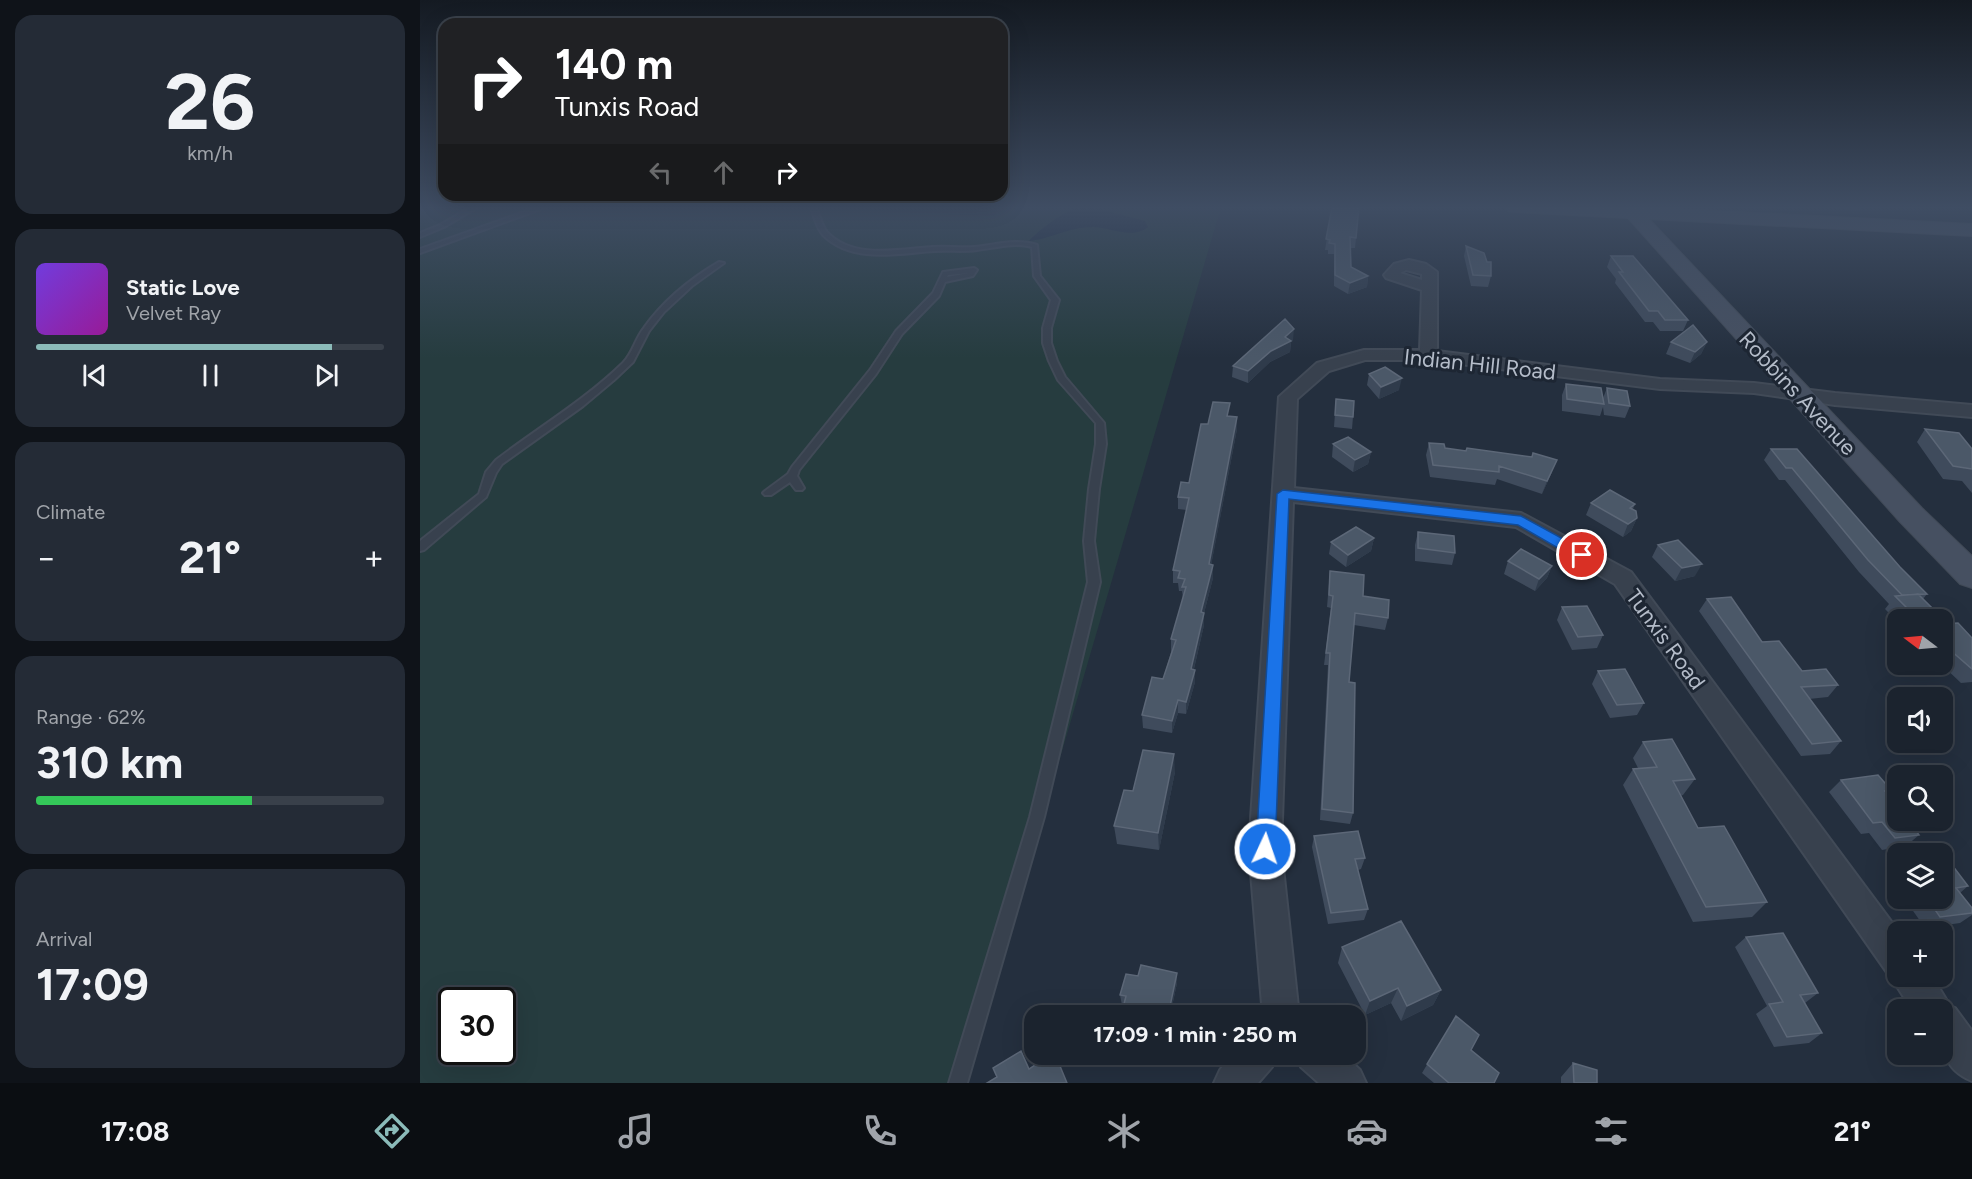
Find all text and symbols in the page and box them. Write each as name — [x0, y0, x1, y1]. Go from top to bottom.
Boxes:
text: 140 m — [555, 39, 673, 90]
icon: right — [456, 42, 534, 120]
text: 26 — [165, 55, 255, 149]
text: Tunxis Road — [555, 90, 699, 123]
text: km/h — [187, 141, 233, 165]
icon: left — [644, 156, 677, 189]
icon: ahead — [707, 156, 740, 189]
icon: right — [770, 156, 803, 189]
text: Static Love — [126, 274, 240, 301]
text: Velvet Ray — [126, 301, 221, 325]
street label: Robbins Avenue — [1733, 326, 1862, 461]
street label: Indian Hill Road — [1403, 343, 1557, 386]
icon: previous — [78, 359, 111, 392]
icon: pause — [194, 359, 227, 392]
icon: next — [310, 359, 343, 392]
text: Climate — [36, 500, 105, 524]
pin — [1556, 529, 1607, 580]
text: 21° — [179, 530, 241, 584]
text: − — [36, 538, 57, 577]
text: + — [363, 538, 384, 577]
icon: arrive — [1565, 538, 1598, 571]
street label: Tunxis Road — [1620, 584, 1711, 695]
north arrow — [1887, 609, 1953, 675]
map controls — [1887, 609, 1953, 1065]
button: sound — [1887, 687, 1953, 753]
text: Range · 62% — [36, 705, 146, 729]
text: 310 km — [36, 735, 183, 789]
button: search — [1887, 765, 1953, 831]
position arrow — [1233, 817, 1297, 881]
button: layers — [1887, 843, 1953, 909]
button: + — [1887, 921, 1953, 987]
text: Arrival — [36, 927, 92, 951]
text: 17:09 — [36, 957, 149, 1011]
speed limit sign: 30 — [438, 987, 516, 1065]
button: − — [1887, 999, 1953, 1065]
text: 17:09 · 1 min · 250 m — [1093, 1021, 1297, 1048]
icon: directions — [371, 1110, 413, 1152]
icon: music — [615, 1110, 657, 1152]
icon: phone — [859, 1110, 901, 1152]
icon: climate — [1103, 1110, 1145, 1152]
icon: car — [1346, 1110, 1388, 1152]
icon: filters — [1590, 1110, 1632, 1152]
text: 17:08 — [101, 1115, 169, 1148]
text: 21° — [1834, 1115, 1871, 1148]

